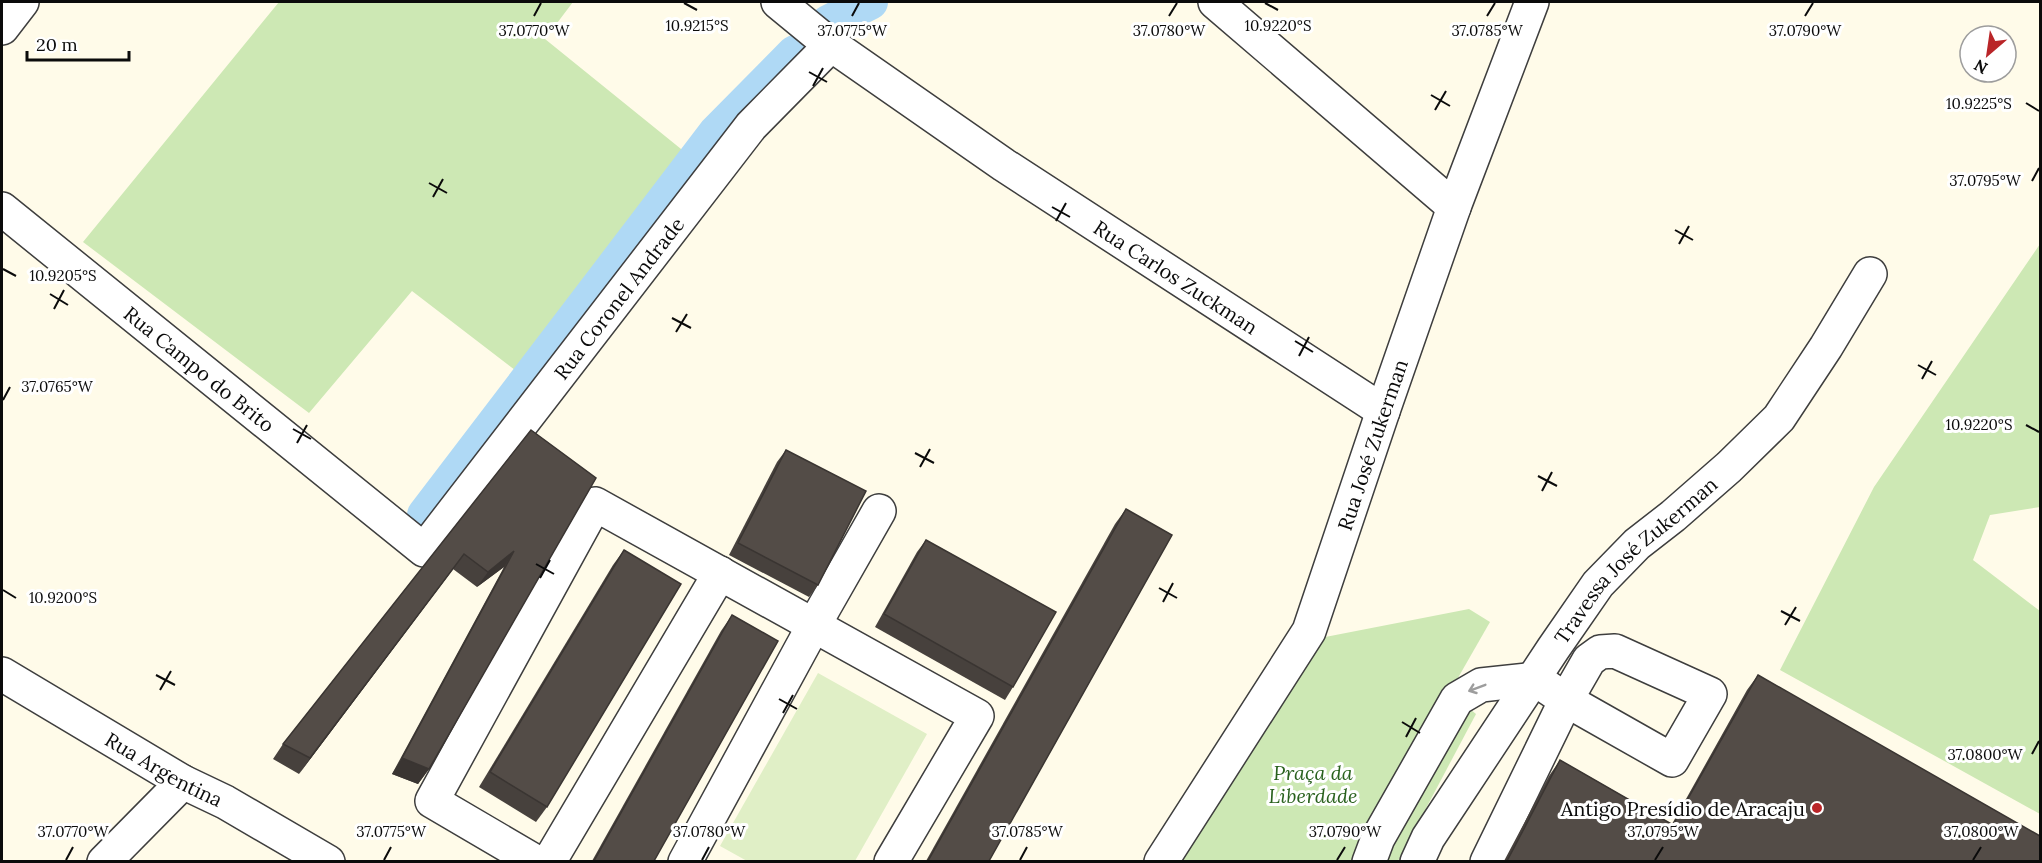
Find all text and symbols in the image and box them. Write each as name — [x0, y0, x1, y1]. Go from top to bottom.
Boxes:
text: 10.9215°S — [665, 16, 729, 35]
text: 10.9220°S — [1245, 16, 1311, 35]
text: 37.0770°W — [499, 21, 570, 40]
text: 37.0775°W — [817, 21, 888, 40]
text: 37.0780°W — [1133, 21, 1206, 40]
text: 37.0785°W — [1451, 21, 1524, 40]
text: 37.0790°W — [1769, 21, 1842, 40]
scale bar — [27, 24, 129, 62]
north arrow — [1958, 24, 2018, 84]
text: 20 m — [36, 33, 78, 56]
text: N — [1970, 55, 1991, 79]
text: 10.9225°S — [1946, 94, 2012, 113]
text: 37.0795°W — [1949, 171, 2022, 190]
street label: Rua Coronel Andrade — [548, 212, 689, 384]
street label: Rua Carlos Zuckman — [1089, 214, 1263, 339]
text: 10.9205°S — [29, 266, 97, 285]
street label: Rua Campo do Brito — [119, 300, 280, 437]
street label: Rua José Zukerman — [1331, 356, 1413, 534]
text: 37.0765°W — [21, 377, 94, 396]
text: 10.9220°S — [1946, 415, 2012, 434]
street label: Travessa José Zukerman — [1548, 471, 1722, 648]
text: 10.9200°S — [29, 588, 97, 607]
one-way arrow — [1469, 683, 1487, 694]
street label: Rua Argentina — [101, 726, 227, 812]
text: 37.0800°W — [1947, 745, 2024, 764]
park label: Praça da Liberdade — [1268, 760, 1358, 808]
place label: Antigo Presídio de Aracaju — [1560, 796, 1805, 821]
marker: Antigo Presídio de Aracaju — [1810, 801, 1824, 815]
text: 37.0770°W — [38, 822, 109, 841]
text: 37.0775°W — [356, 822, 427, 841]
text: 37.0780°W — [673, 822, 746, 841]
text: 37.0785°W — [991, 822, 1064, 841]
text: 37.0790°W — [1309, 822, 1382, 841]
text: 37.0795°W — [1627, 822, 1700, 841]
text: 37.0800°W — [1943, 822, 2020, 841]

